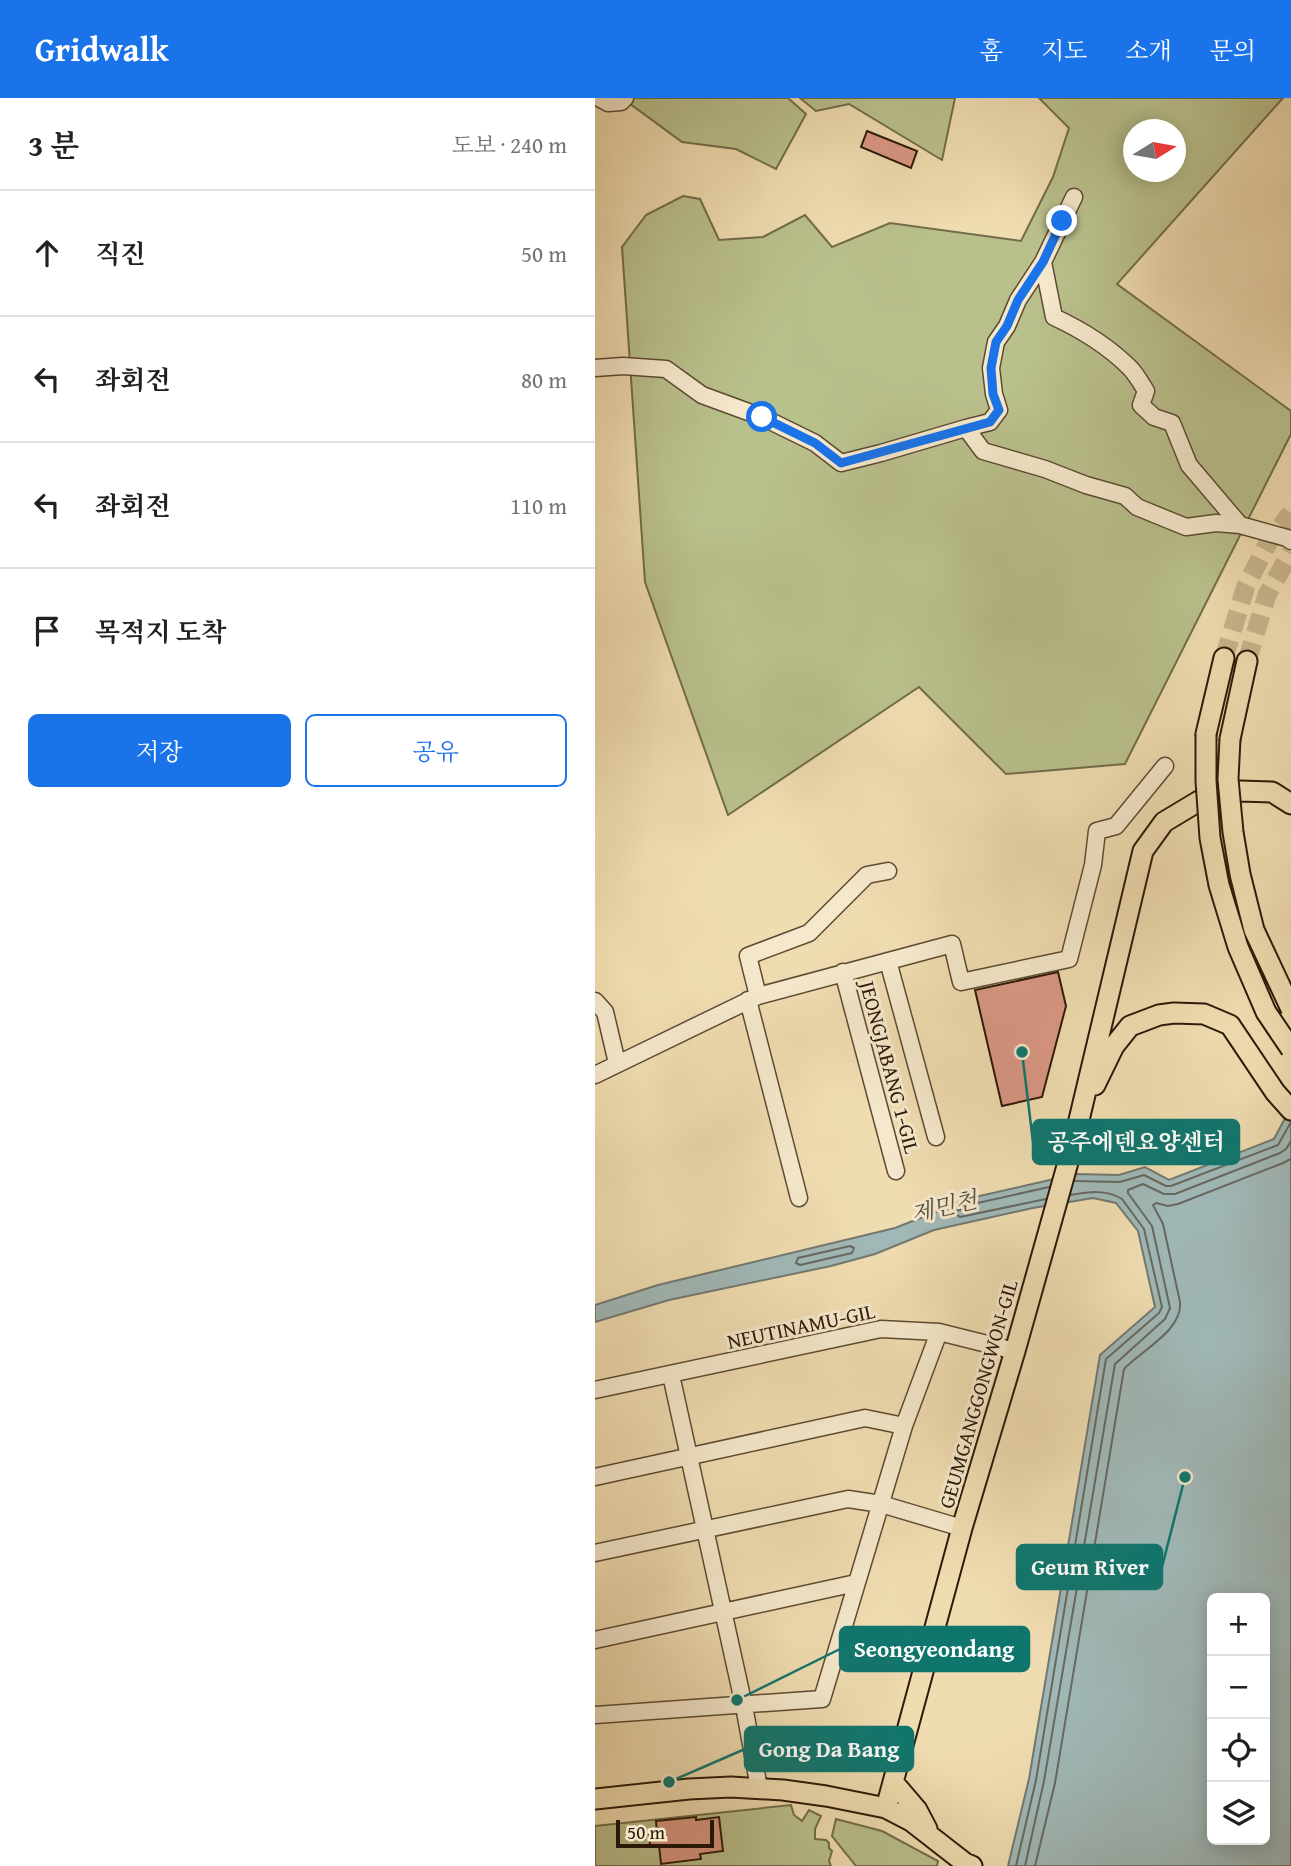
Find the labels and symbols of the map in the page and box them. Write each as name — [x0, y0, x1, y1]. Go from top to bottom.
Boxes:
north arrow — [1123, 119, 1186, 182]
route end — [1046, 205, 1077, 236]
route start — [746, 401, 777, 432]
street label: JEONGJABANG 1-GIL — [851, 975, 928, 1157]
callout: 공주에덴요양센터 — [1033, 1120, 1239, 1164]
text: 공주에덴요양센터 — [1047, 1125, 1225, 1158]
water label: 제민천 — [908, 1182, 982, 1230]
street label: GEUMGANGGONGWON-GIL — [930, 1276, 1026, 1512]
street label: NEUTINAMU-GIL — [724, 1295, 878, 1357]
callout: Geum River — [1017, 1545, 1162, 1589]
text: Geum River — [1031, 1550, 1149, 1583]
callout: Seongyeondang — [840, 1627, 1029, 1671]
text: Seongyeondang — [854, 1632, 1015, 1665]
callout: Gong Da Bang — [745, 1727, 913, 1771]
text: Gong Da Bang — [759, 1732, 900, 1765]
scale bar — [616, 1817, 714, 1849]

